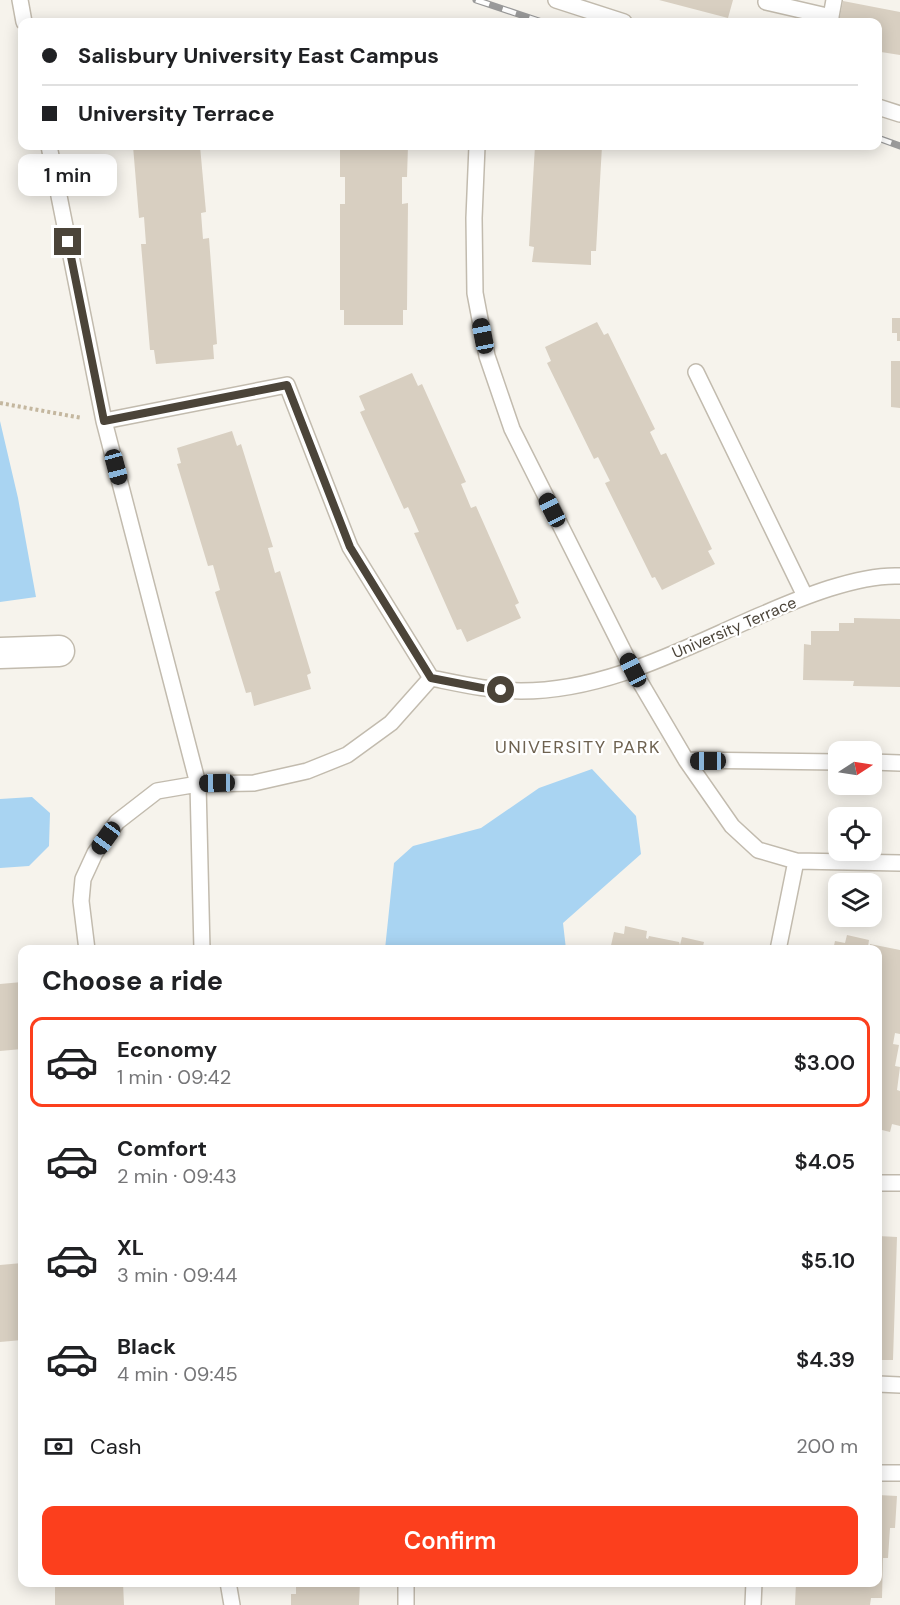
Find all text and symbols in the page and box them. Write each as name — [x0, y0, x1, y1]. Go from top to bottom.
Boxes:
text: Salisbury University East Campus — [78, 41, 439, 70]
text: University Terrace — [78, 99, 274, 128]
callout: 1 min — [19, 155, 118, 197]
text: 1 min — [44, 162, 91, 188]
route end — [54, 228, 81, 255]
car — [471, 317, 495, 355]
car — [103, 447, 129, 487]
car — [536, 490, 568, 530]
street label: University Terrace — [669, 592, 800, 663]
car — [617, 650, 649, 690]
route start — [487, 676, 514, 703]
district label: UNIVERSITY PARK — [495, 735, 661, 759]
north arrow — [828, 741, 882, 795]
map controls — [828, 741, 882, 927]
car — [690, 752, 726, 770]
car — [199, 774, 235, 792]
button: locate — [828, 807, 882, 861]
car — [88, 818, 124, 858]
button: layers — [828, 873, 882, 927]
text: Choose a ride — [42, 963, 223, 998]
icon: car — [45, 1035, 99, 1089]
text: Economy — [117, 1035, 217, 1064]
text: $3.00 — [794, 1048, 855, 1077]
text: 1 min · 09:42 — [117, 1064, 231, 1090]
icon: car — [45, 1134, 99, 1188]
text: Comfort — [117, 1134, 207, 1163]
text: $4.05 — [795, 1147, 855, 1176]
text: 2 min · 09:43 — [117, 1163, 237, 1189]
icon: car — [45, 1233, 99, 1287]
text: XL — [117, 1233, 144, 1262]
text: $5.10 — [801, 1246, 855, 1275]
text: 3 min · 09:44 — [117, 1262, 237, 1288]
icon: car — [45, 1332, 99, 1386]
text: Black — [117, 1332, 176, 1361]
text: $4.39 — [796, 1345, 855, 1374]
text: 4 min · 09:45 — [117, 1361, 238, 1387]
icon: cash — [42, 1430, 75, 1463]
text: Cash — [90, 1432, 141, 1461]
text: 200 m — [796, 1433, 858, 1459]
button: Confirm — [42, 1506, 858, 1575]

